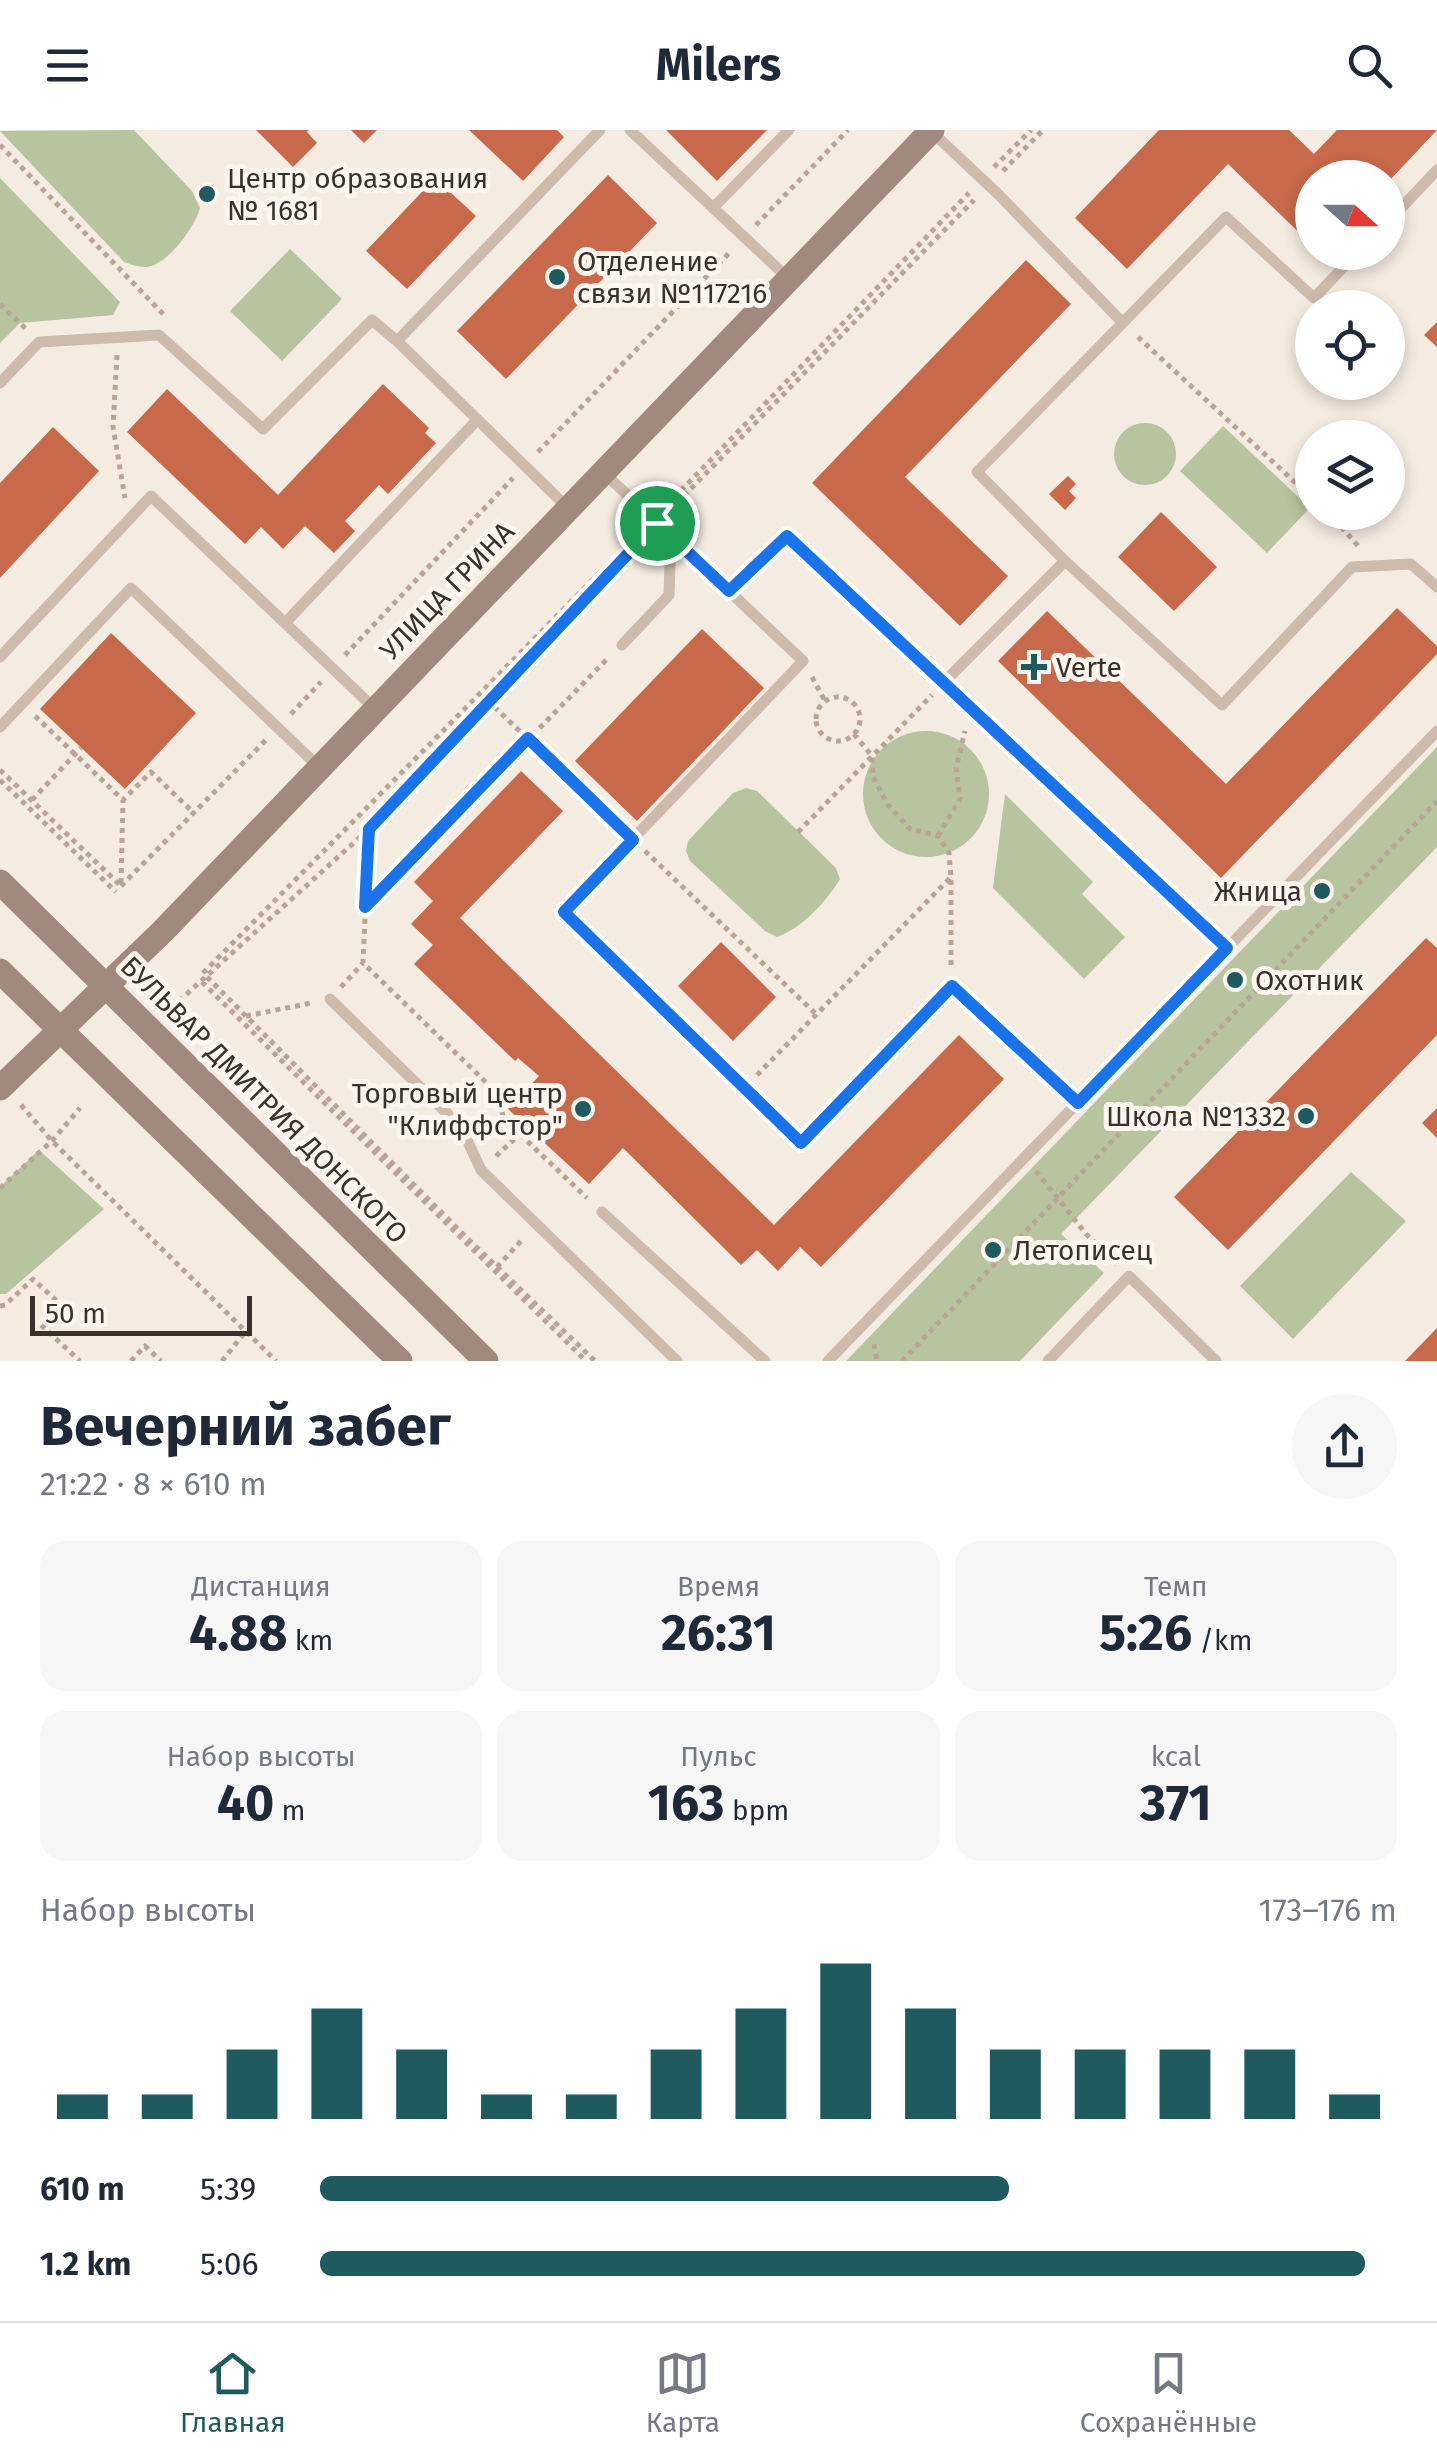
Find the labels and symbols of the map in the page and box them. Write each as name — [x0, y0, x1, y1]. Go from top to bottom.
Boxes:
north arrow — [1295, 160, 1405, 270]
place label: Центр образования № 1681 — [227, 162, 488, 227]
marker: Центр образования № 1681 — [196, 183, 218, 205]
place label: Отделение связи №117216 — [577, 245, 767, 310]
marker: Отделение связи №117216 — [546, 266, 568, 288]
pin — [615, 481, 700, 566]
street label: УЛИЦА ГРИНА — [373, 515, 521, 667]
place label: Verte — [1056, 651, 1122, 684]
marker: Verte — [1021, 654, 1047, 680]
place label: Жница — [1214, 875, 1302, 908]
marker: Жница — [1311, 880, 1333, 902]
street label: БУЛЬВАР ДМИТРИЯ ДОНСКОГО — [114, 950, 414, 1250]
place label: Охотник — [1255, 964, 1364, 997]
marker: Охотник — [1224, 969, 1246, 991]
place label: Торговый центр "Клиффстор" — [352, 1077, 563, 1142]
marker: Торговый центр "Клиффстор" — [572, 1098, 594, 1120]
place label: Школа №1332 — [1106, 1100, 1286, 1133]
marker: Школа №1332 — [1295, 1105, 1317, 1127]
place label: Летописец — [1013, 1234, 1152, 1267]
marker: Летописец — [982, 1239, 1004, 1261]
scale bar — [30, 1291, 252, 1336]

